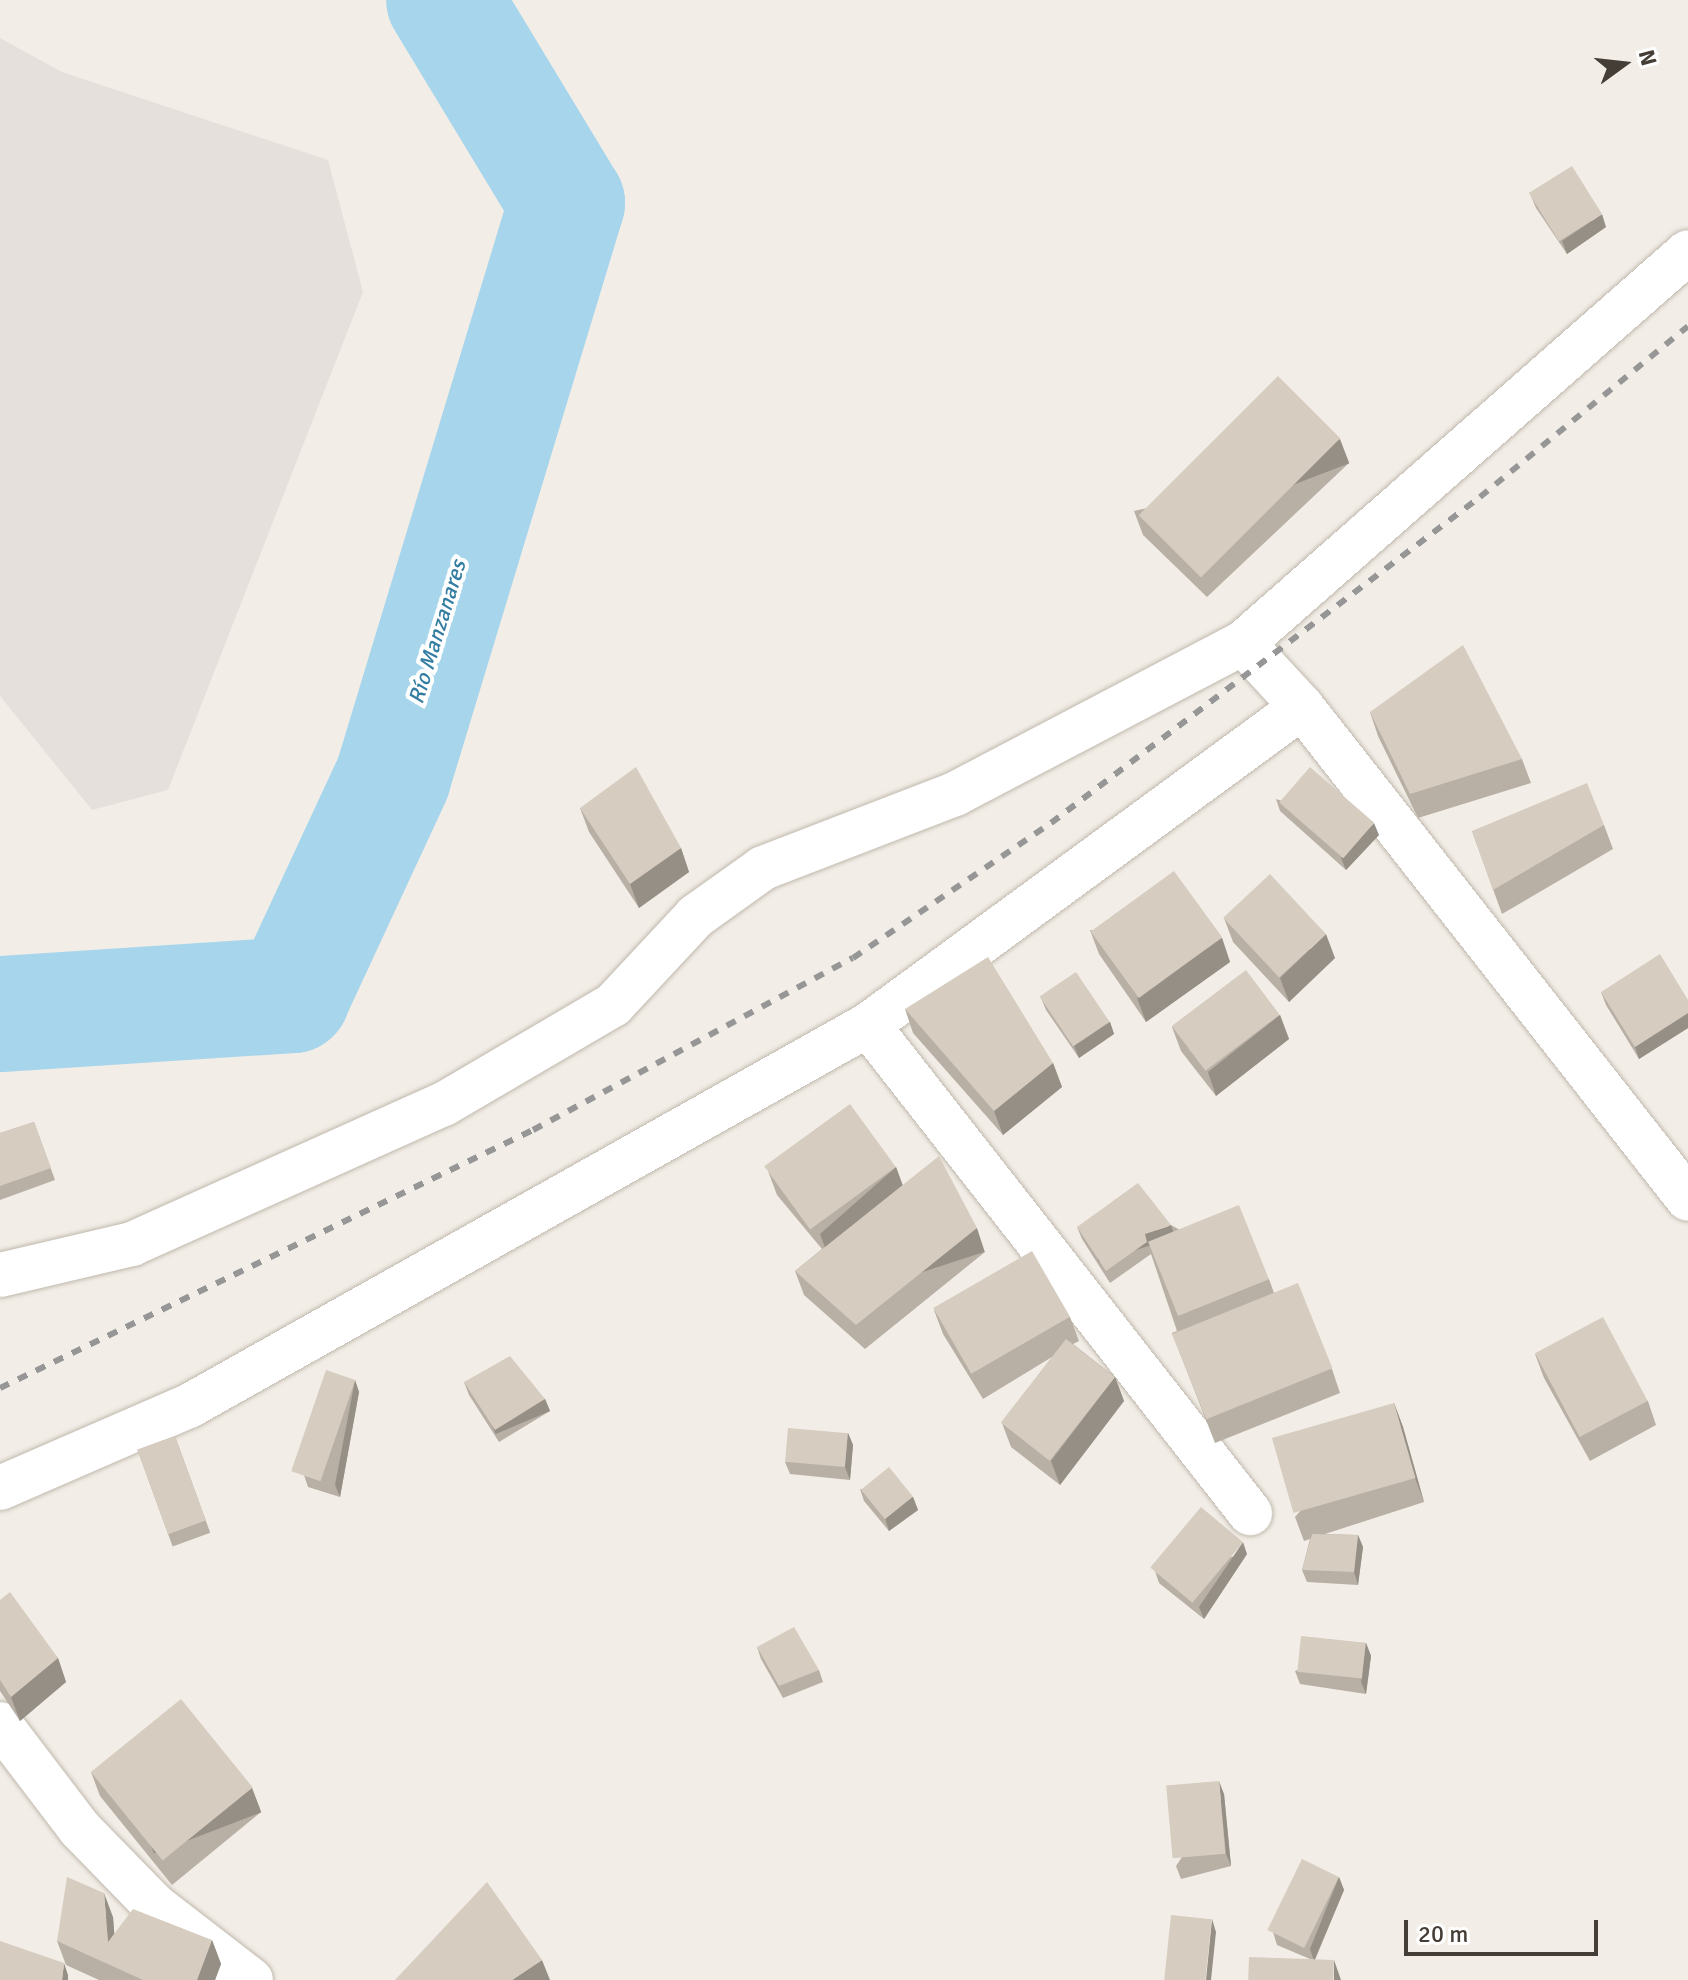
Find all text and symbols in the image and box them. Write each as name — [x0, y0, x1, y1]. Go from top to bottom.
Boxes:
north arrow — [1584, 24, 1664, 104]
text: N — [1633, 47, 1663, 69]
water label: Río Manzanares — [403, 557, 471, 707]
scale bar — [1408, 1904, 1602, 1954]
text: 20 m — [1418, 1919, 1468, 1949]

